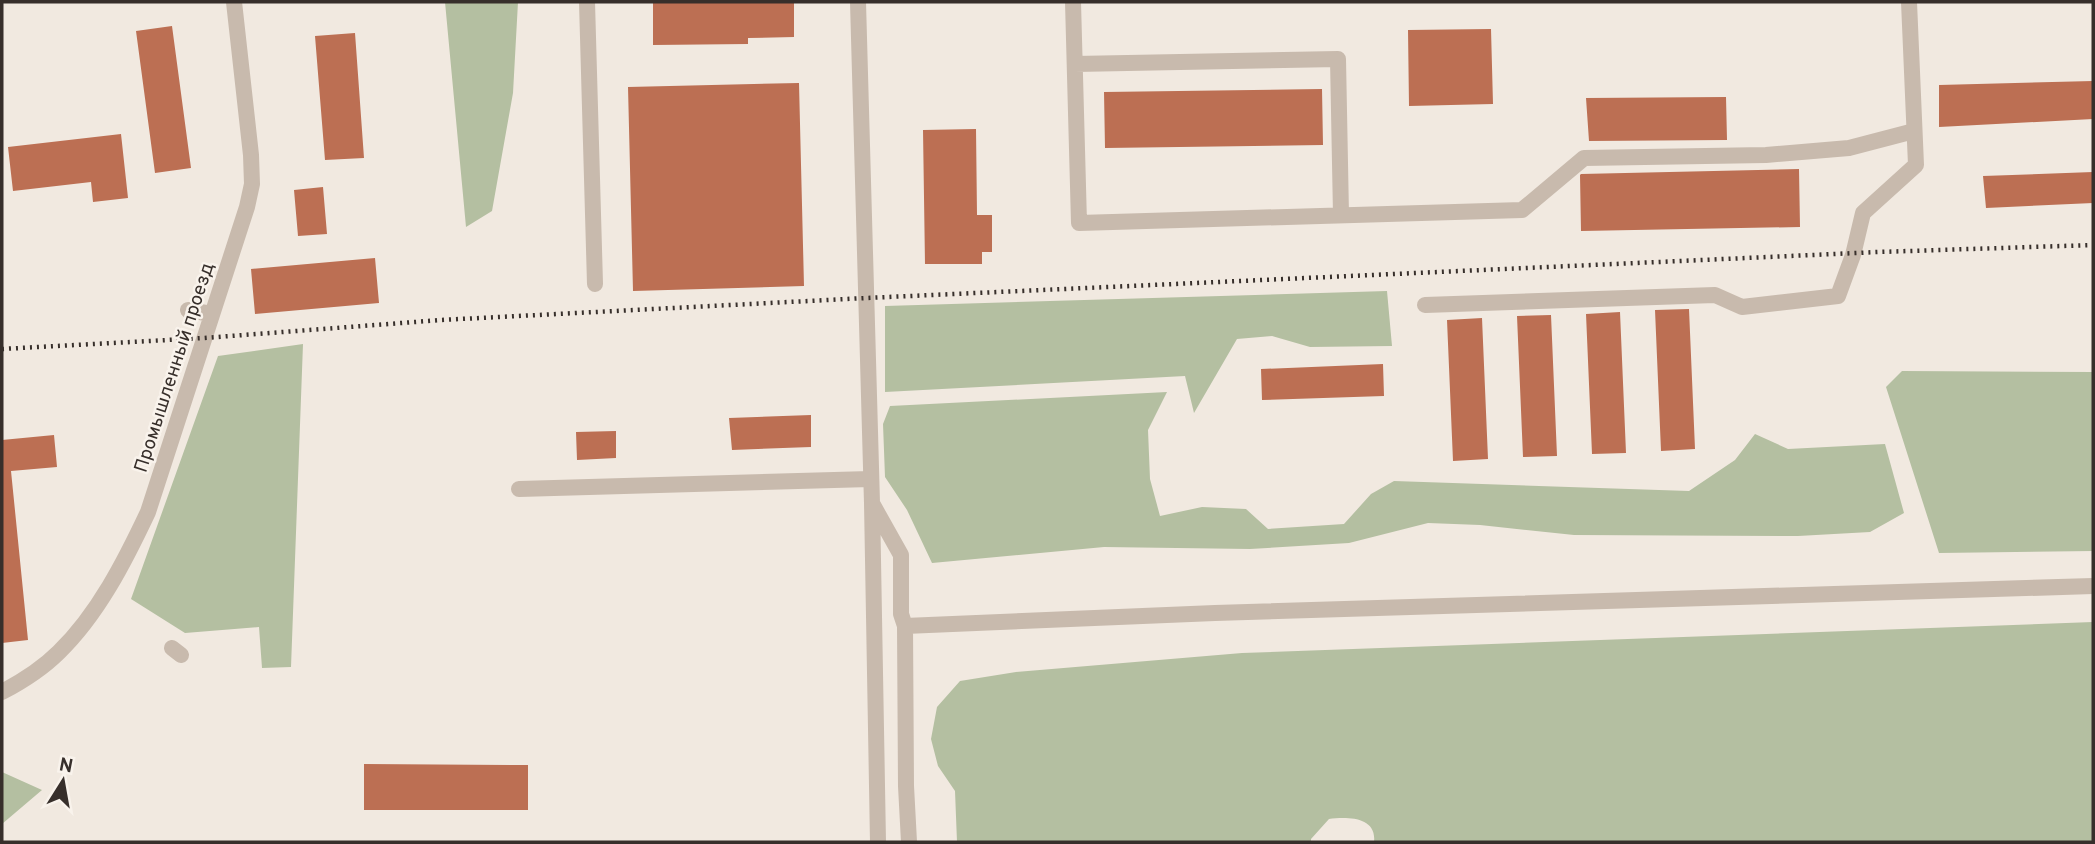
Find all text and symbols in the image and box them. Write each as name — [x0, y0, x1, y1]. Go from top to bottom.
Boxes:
street label: Промышленный проезд — [130, 260, 220, 476]
north arrow — [28, 746, 98, 816]
text: N — [57, 753, 75, 779]

